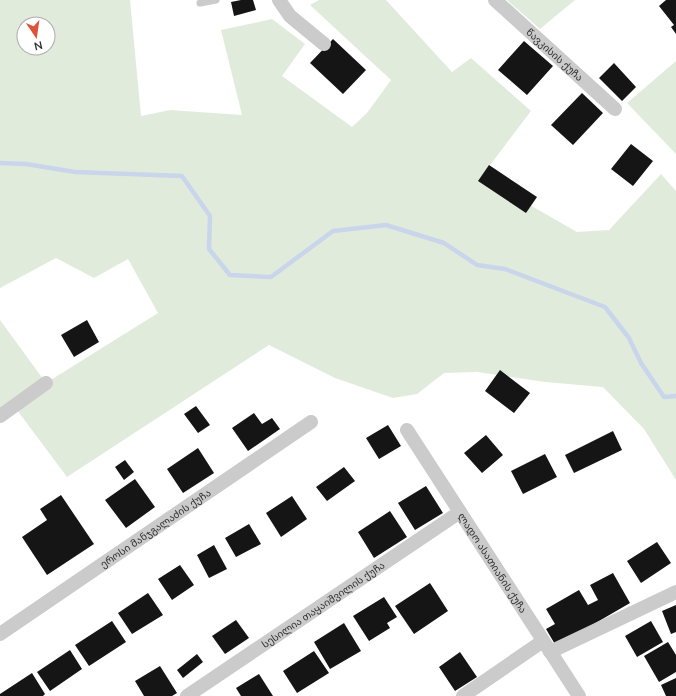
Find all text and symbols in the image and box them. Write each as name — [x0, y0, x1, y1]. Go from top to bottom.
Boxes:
north arrow — [16, 16, 56, 56]
street label: წავკისის ქუჩა — [523, 26, 586, 84]
text: N — [33, 38, 44, 53]
street label: ეროსი მანჯგალაძის ქუჩა — [98, 486, 214, 571]
street label: ლადო ასათიანის ქუჩა — [455, 510, 530, 616]
street label: სესილია თაყაიშვილის ქუჩა — [259, 559, 387, 651]

